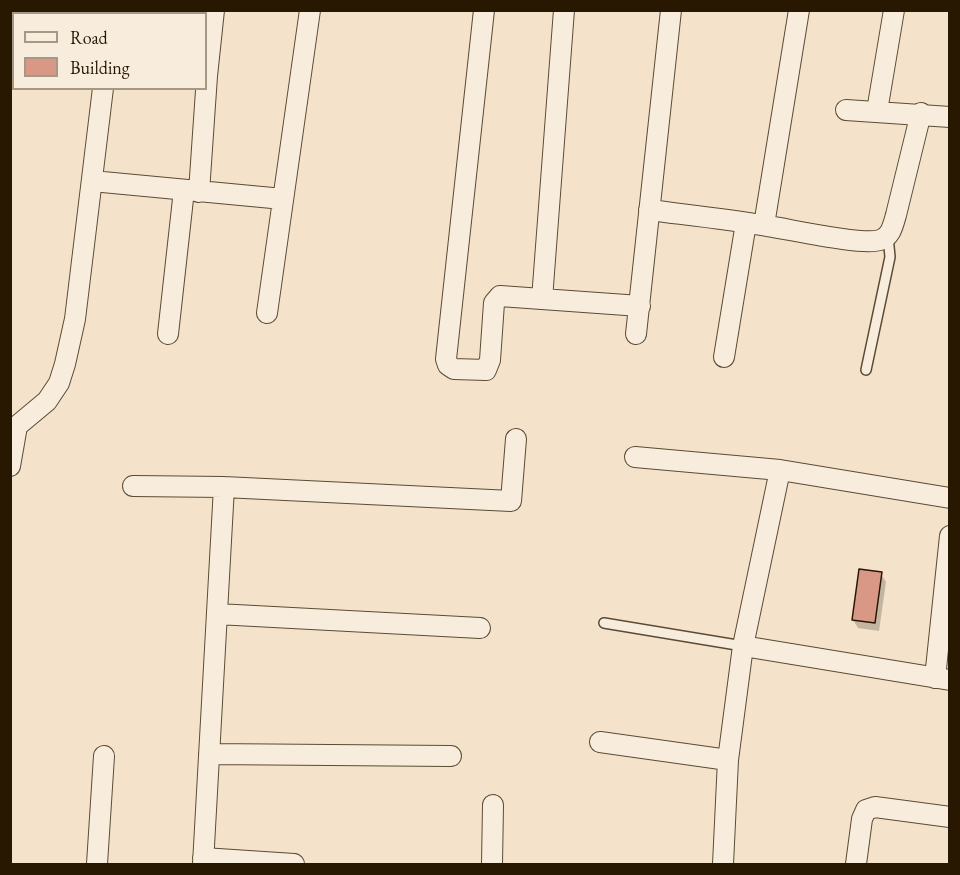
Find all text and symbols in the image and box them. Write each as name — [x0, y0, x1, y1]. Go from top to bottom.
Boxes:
legend — [12, 12, 207, 90]
text: Road — [70, 26, 108, 49]
text: Building — [70, 56, 130, 79]

